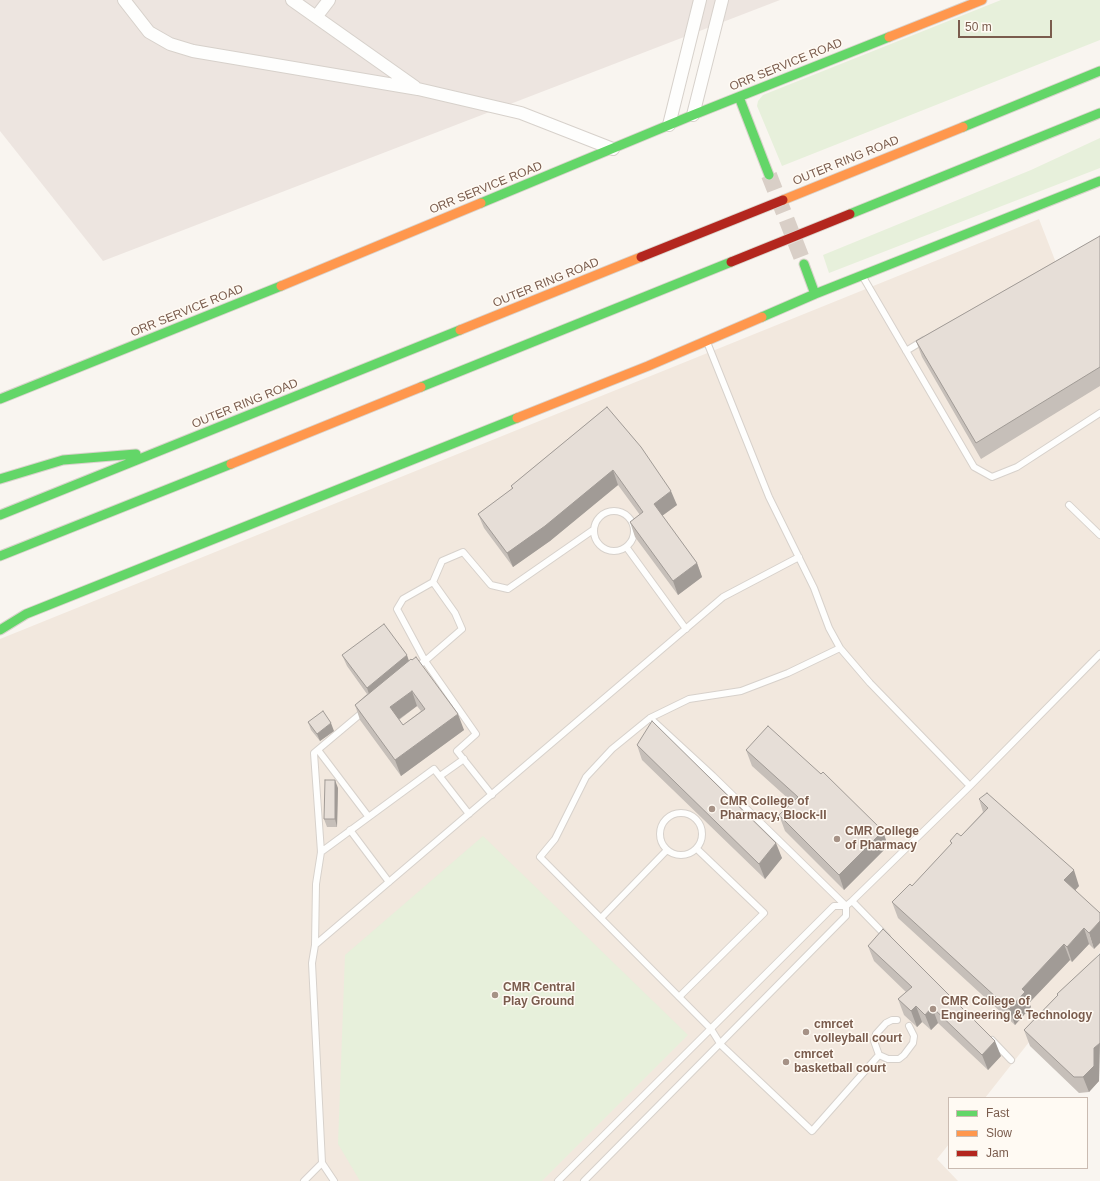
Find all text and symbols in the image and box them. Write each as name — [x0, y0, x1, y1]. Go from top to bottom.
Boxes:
scale bar — [960, 12, 1054, 38]
text: 50 m — [965, 20, 992, 34]
street label: ORR SERVICE ROAD — [727, 36, 845, 94]
street label: OUTER RING ROAD — [791, 133, 901, 189]
street label: ORR SERVICE ROAD — [427, 159, 545, 217]
street label: OUTER RING ROAD — [491, 255, 601, 311]
street label: ORR SERVICE ROAD — [128, 282, 246, 340]
street label: OUTER RING ROAD — [190, 376, 300, 432]
place label: CMR College of Pharmacy, Block-II — [720, 795, 826, 823]
marker: CMR College of Pharmacy, Block-II — [707, 804, 717, 814]
place label: CMR College of Pharmacy — [845, 825, 919, 853]
marker: CMR College of Pharmacy — [832, 834, 842, 844]
place label: CMR Central Play Ground — [503, 981, 575, 1009]
marker: CMR Central Play Ground — [490, 990, 500, 1000]
place label: CMR College of Engineering & Technology — [941, 995, 1092, 1023]
marker: CMR College of Engineering & Technology — [928, 1004, 938, 1014]
place label: cmrcet volleyball court — [814, 1018, 902, 1046]
marker: cmrcet volleyball court — [801, 1027, 811, 1037]
place label: cmrcet basketball court — [794, 1048, 886, 1076]
marker: cmrcet basketball court — [781, 1057, 791, 1067]
legend — [948, 1097, 1088, 1169]
text: Fast — [986, 1106, 1009, 1120]
text: Slow — [986, 1126, 1012, 1140]
text: Jam — [986, 1146, 1009, 1160]

